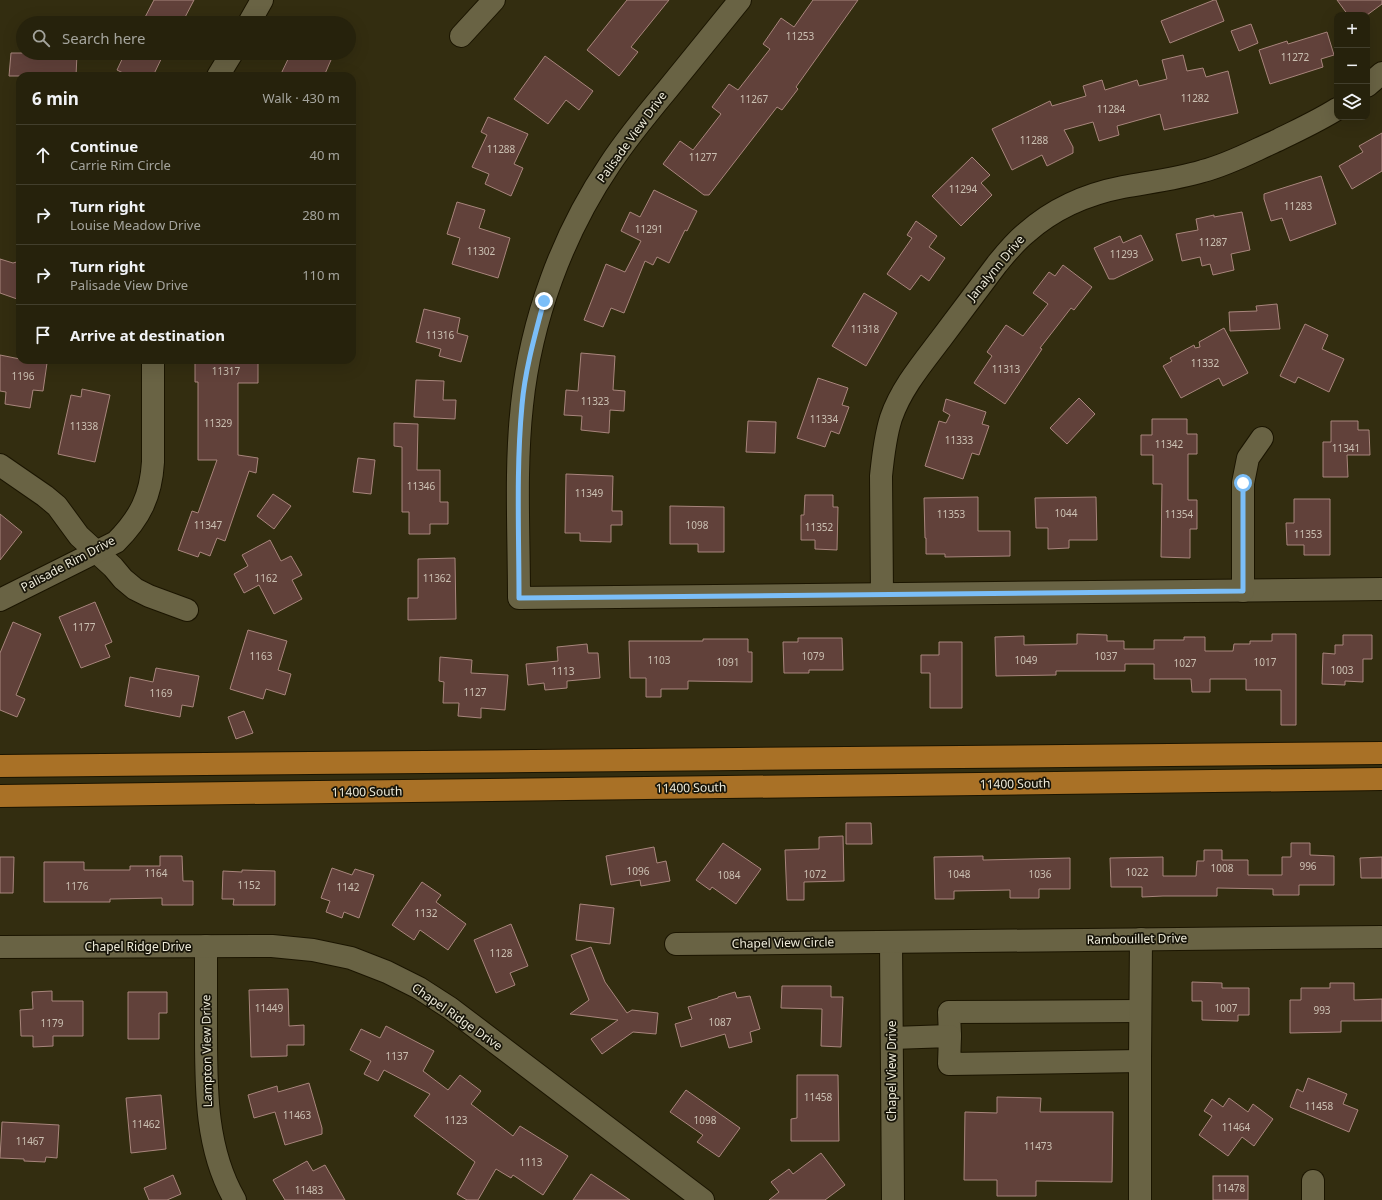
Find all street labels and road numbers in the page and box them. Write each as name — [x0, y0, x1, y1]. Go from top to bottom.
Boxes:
street label: Palisade View Drive — [593, 87, 671, 186]
street label: Janalynn Drive — [962, 231, 1028, 305]
street label: Palisade Rim Drive — [18, 531, 118, 596]
street label: 11400 South — [980, 774, 1050, 793]
street label: 11400 South — [656, 778, 726, 797]
street label: 11400 South — [332, 782, 402, 801]
street label: Rambouillet Drive — [1087, 929, 1188, 948]
street label: Chapel View Circle — [732, 933, 835, 952]
street label: Chapel Ridge Drive — [85, 938, 192, 955]
street label: Chapel Ridge Drive — [409, 979, 506, 1054]
street label: Lampton View Drive — [197, 994, 216, 1108]
street label: Chapel View Drive — [883, 1020, 900, 1122]

